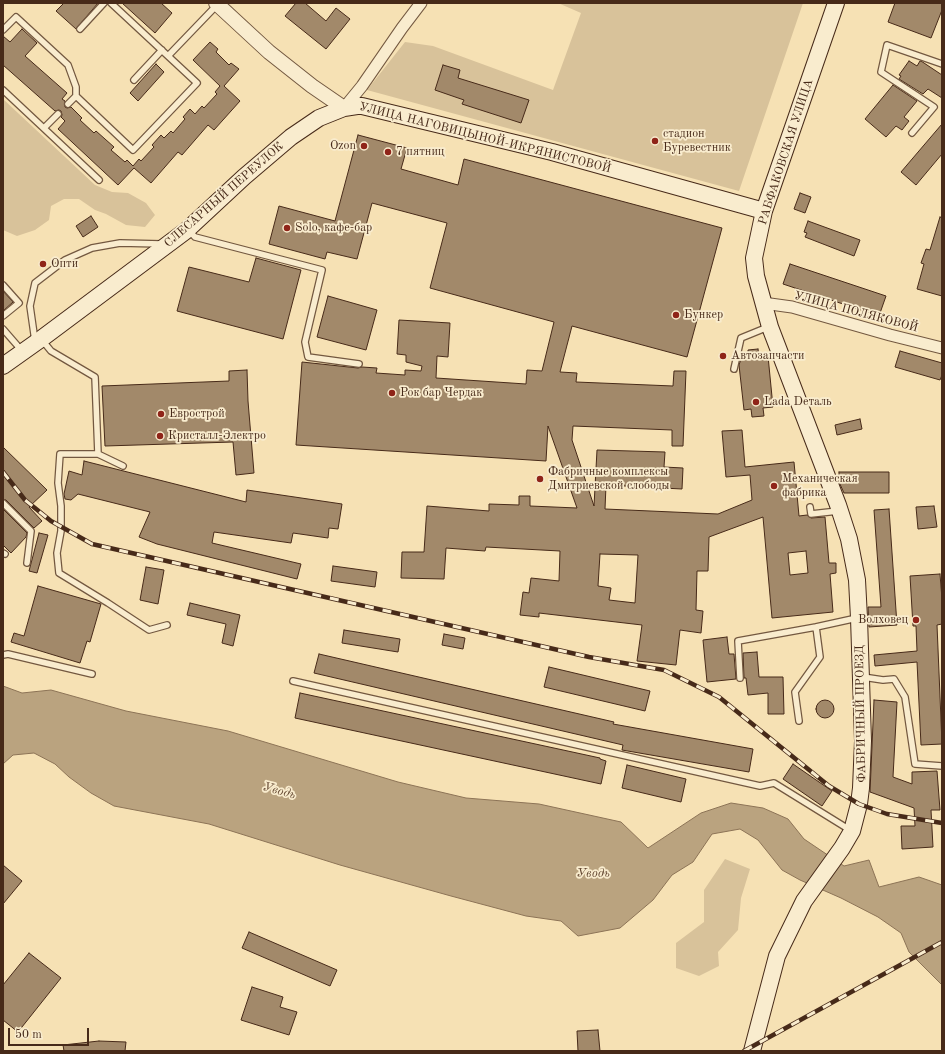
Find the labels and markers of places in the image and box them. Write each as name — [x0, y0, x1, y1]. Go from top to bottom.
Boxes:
place label: стадион Буревестник — [663, 127, 731, 155]
marker: стадион Буревестник — [650, 136, 660, 146]
place label: Ozon — [330, 139, 356, 153]
marker: Ozon — [359, 141, 369, 151]
place label: 7 пятниц — [396, 145, 444, 159]
marker: 7 пятниц — [383, 147, 393, 157]
place label: Solo, кафе-бар — [295, 221, 372, 235]
marker: Solo, кафе-бар — [282, 223, 292, 233]
place label: Опти — [51, 257, 78, 271]
marker: Опти — [38, 259, 48, 269]
place label: Бункер — [684, 308, 723, 322]
marker: Бункер — [671, 310, 681, 320]
place label: Автозапчасти — [731, 349, 805, 363]
marker: Автозапчасти — [718, 351, 728, 361]
place label: Рок бар Чердак — [400, 386, 482, 400]
marker: Рок бар Чердак — [387, 388, 397, 398]
place label: Lada Dеталь — [764, 395, 832, 409]
marker: Lada Dеталь — [751, 397, 761, 407]
place label: Еврострой — [169, 407, 225, 421]
marker: Еврострой — [156, 409, 166, 419]
place label: Кристалл-Электро — [168, 429, 266, 443]
marker: Кристалл-Электро — [155, 431, 165, 441]
place label: Фабричные комплексы Дмитриевской слободы — [548, 465, 669, 493]
place label: Механическая фабрика — [782, 472, 858, 500]
marker: Фабричные комплексы Дмитриевской слободы — [535, 474, 545, 484]
marker: Механическая фабрика — [769, 481, 779, 491]
place label: Волховец — [858, 613, 908, 627]
marker: Волховец — [911, 615, 921, 625]

